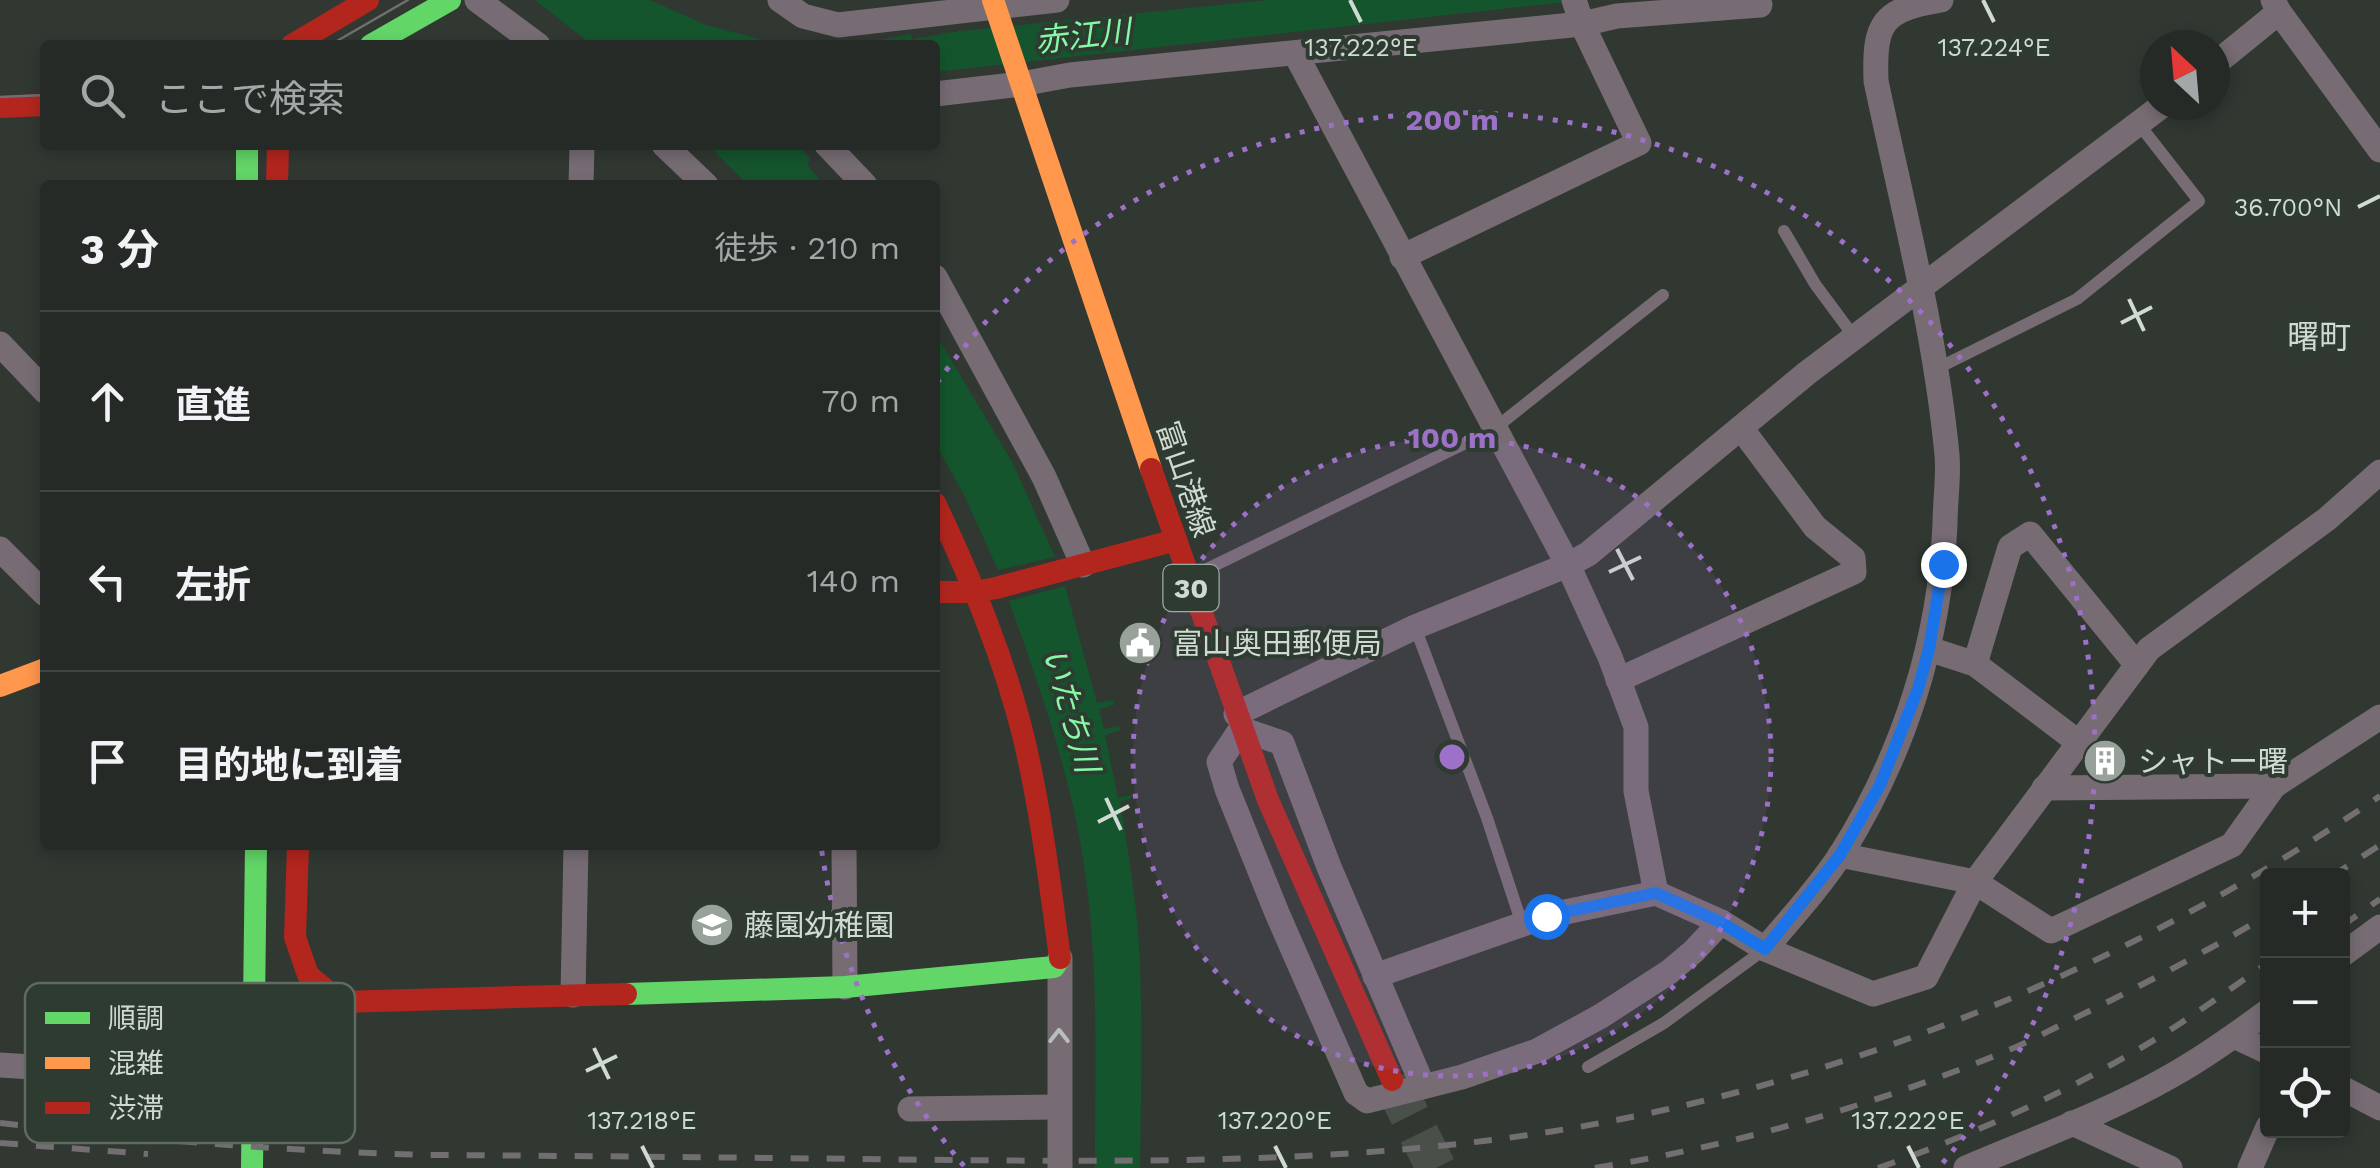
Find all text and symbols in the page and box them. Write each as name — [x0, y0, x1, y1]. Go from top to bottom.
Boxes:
water label: 赤江川 — [1033, 12, 1136, 60]
north arrow — [2140, 30, 2230, 120]
text: 137.222°E — [1305, 33, 1417, 62]
text: 137.224°E — [1938, 33, 2050, 62]
search box — [40, 40, 940, 150]
icon: search — [75, 68, 130, 123]
text: ここで検索 — [155, 77, 345, 121]
text: 200 m — [1405, 102, 1499, 137]
text: 36.700°N — [2234, 193, 2342, 222]
text: 3 分 — [80, 225, 159, 274]
text: 徒歩 · 210 m — [714, 229, 900, 267]
district label: 曙町 — [2287, 318, 2351, 356]
icon: ahead — [80, 374, 135, 429]
text: 70 m — [821, 382, 900, 420]
text: 直進 — [175, 383, 251, 427]
street label: 富山港線 — [1150, 417, 1222, 541]
text: 100 m — [1408, 420, 1496, 455]
route end — [1921, 542, 1967, 588]
icon: left — [80, 554, 135, 609]
text: 140 m — [807, 562, 900, 600]
text: 左折 — [175, 563, 251, 607]
road number: 30 — [1164, 565, 1218, 611]
public building icon: 富山奥田郵便局 — [1117, 620, 1163, 666]
place label: 富山奥田郵便局 — [1172, 626, 1382, 661]
water label: いたち川 — [1035, 643, 1108, 780]
icon: arrive — [80, 734, 135, 789]
building icon: シャトー曙 — [2082, 738, 2128, 784]
centre of rings — [1434, 739, 1470, 775]
text: 目的地に到着 — [175, 743, 403, 787]
place label: シャトー曙 — [2138, 744, 2288, 779]
map controls — [2260, 868, 2350, 1138]
button: + — [2260, 868, 2350, 958]
route start — [1524, 894, 1570, 940]
school or university icon: 藤園幼稚園 — [689, 902, 735, 948]
place label: 藤園幼稚園 — [744, 908, 894, 943]
button: − — [2260, 958, 2350, 1048]
legend — [25, 983, 355, 1143]
text: 順調 — [108, 1002, 164, 1035]
one-way arrow — [1049, 1027, 1070, 1043]
text: 混雑 — [108, 1047, 164, 1080]
button: locate — [2260, 1048, 2350, 1138]
text: 渋滞 — [108, 1092, 164, 1125]
text: 137.218°E — [588, 1106, 696, 1135]
text: 137.220°E — [1218, 1106, 1332, 1135]
text: 137.222°E — [1852, 1106, 1964, 1135]

